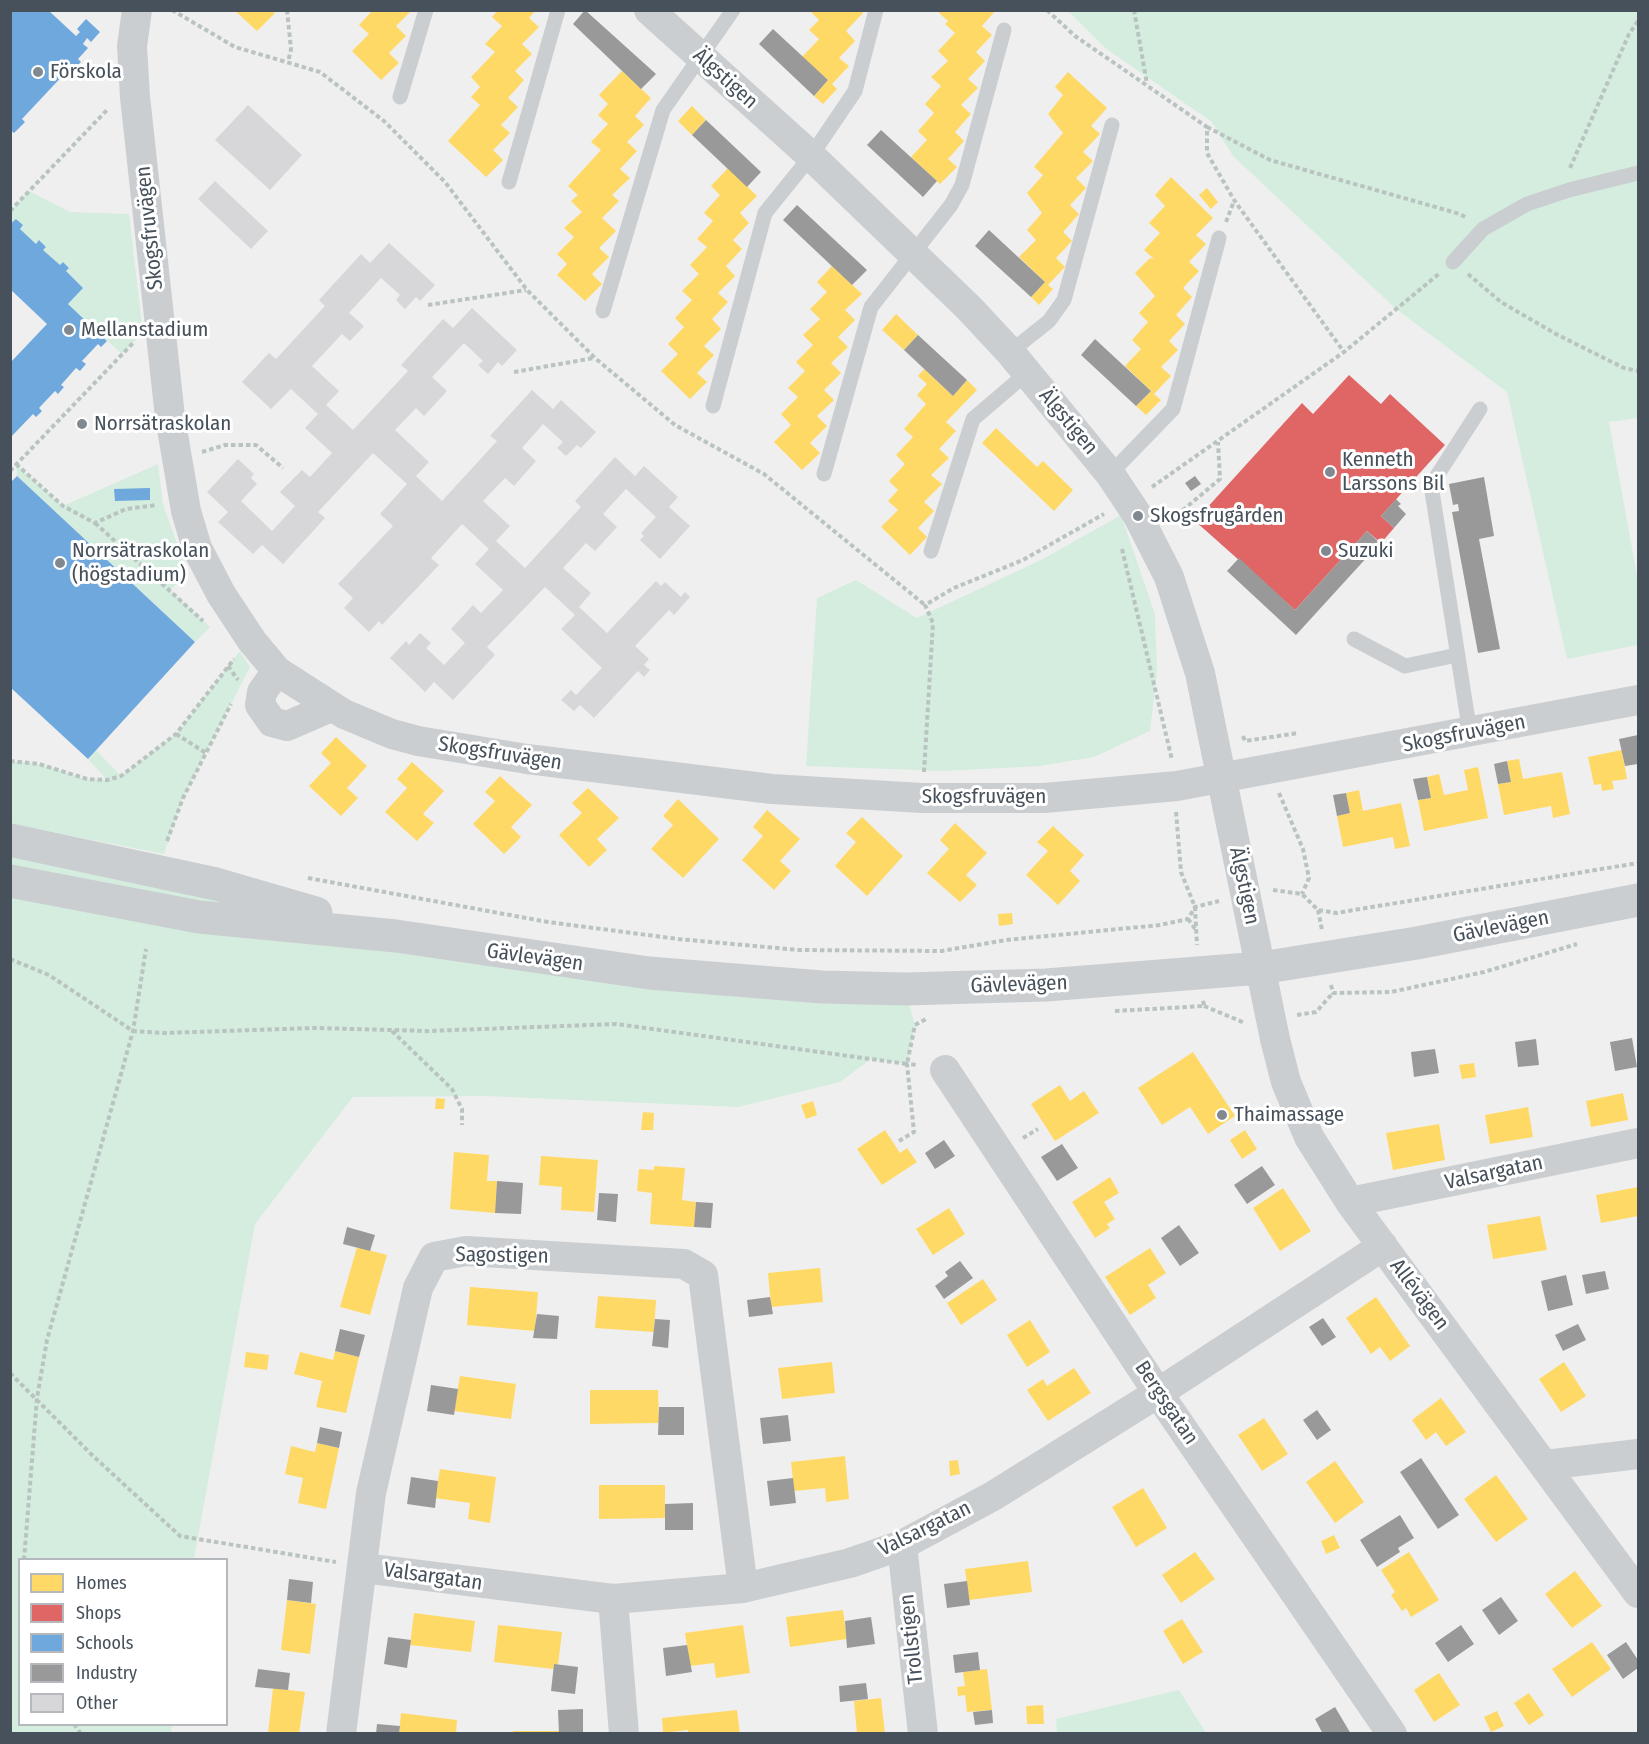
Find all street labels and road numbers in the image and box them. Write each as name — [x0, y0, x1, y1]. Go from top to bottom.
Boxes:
street label: Älgstigen — [687, 43, 763, 115]
street label: Skogsfruvägen — [131, 165, 169, 291]
street label: Älgstigen — [1033, 384, 1103, 460]
street label: Skogsfruvägen — [1400, 710, 1528, 758]
street label: Skogsfruvägen — [436, 732, 564, 776]
street label: Skogsfruvägen — [922, 784, 1046, 810]
street label: Älgstigen — [1224, 845, 1264, 927]
street label: Gävlevägen — [1451, 905, 1551, 949]
street label: Gävlevägen — [485, 939, 585, 977]
street label: Gävlevägen — [970, 971, 1068, 999]
street label: Valsargatan — [1443, 1150, 1545, 1196]
street label: Sagostigen — [455, 1243, 549, 1269]
street label: Allévägen — [1384, 1255, 1454, 1335]
street label: Bergsgatan — [1129, 1356, 1203, 1450]
street label: Valsargatan — [875, 1496, 975, 1562]
street label: Valsargatan — [382, 1558, 484, 1596]
street label: Trollstigen — [895, 1593, 929, 1685]

